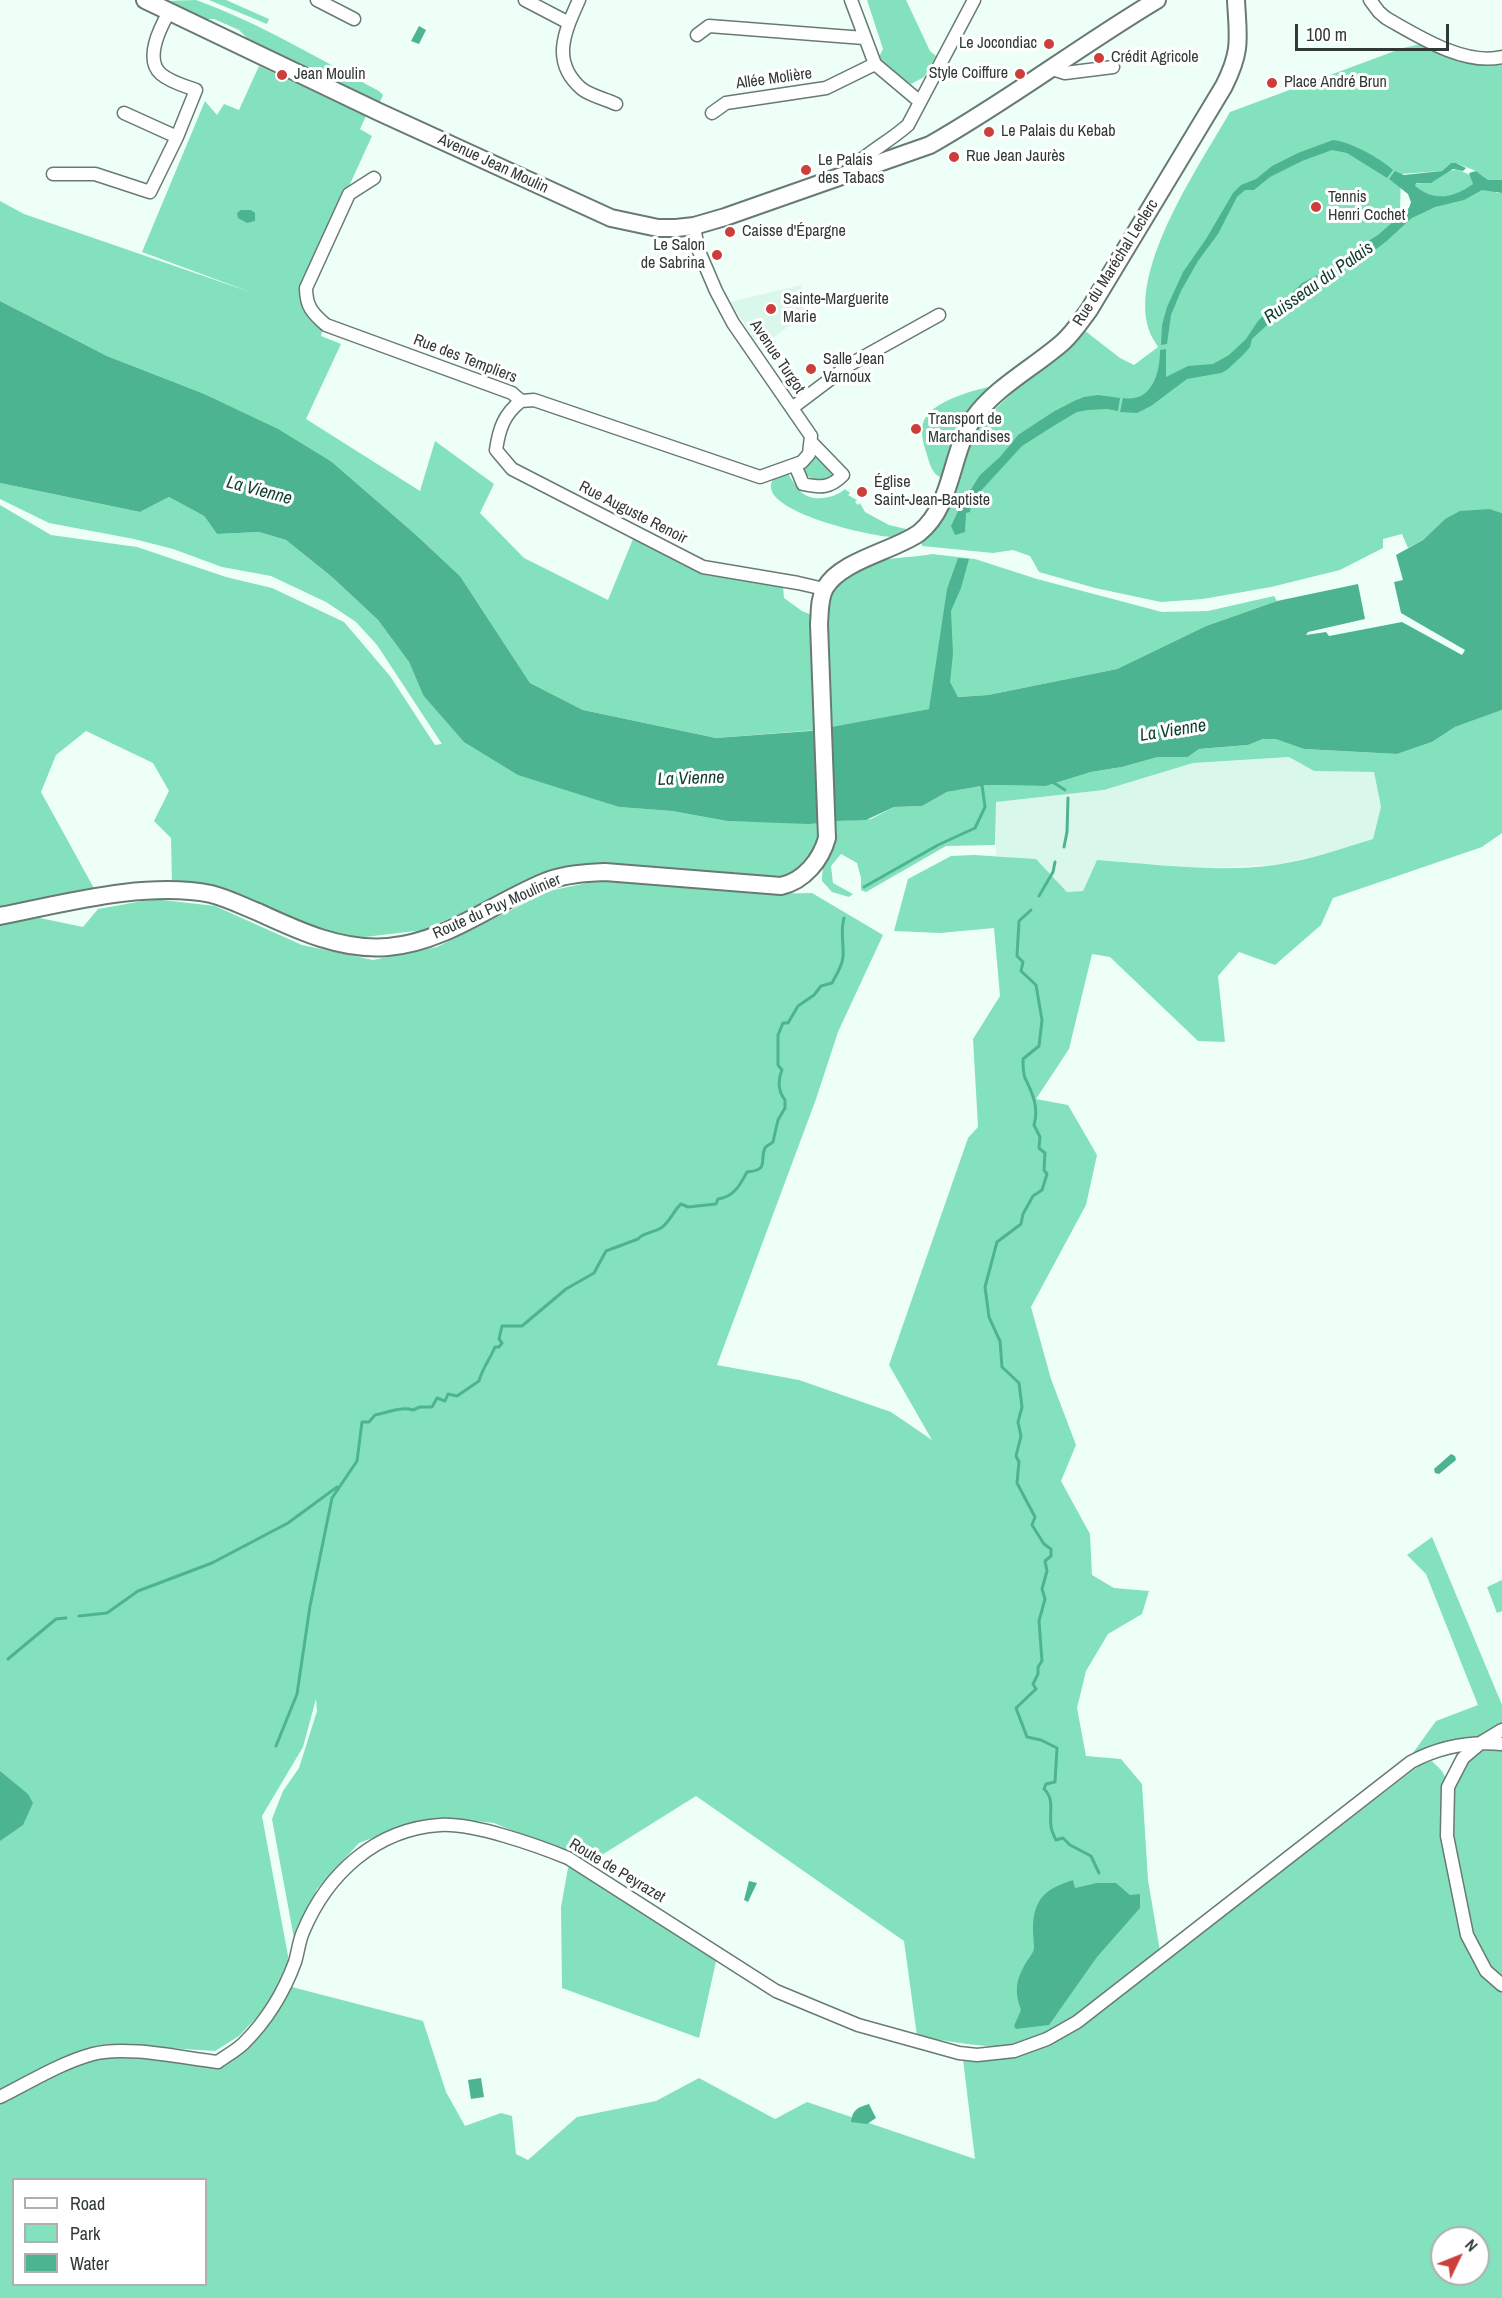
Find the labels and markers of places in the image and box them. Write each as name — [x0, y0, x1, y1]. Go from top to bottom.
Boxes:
place label: Le Jocondiac — [959, 34, 1037, 54]
marker: Le Jocondiac — [1042, 37, 1056, 51]
place label: Crédit Agricole — [1111, 48, 1199, 68]
marker: Crédit Agricole — [1092, 51, 1106, 65]
place label: Style Coiffure — [929, 64, 1008, 84]
place label: Jean Moulin — [294, 65, 365, 85]
marker: Style Coiffure — [1013, 67, 1027, 81]
marker: Jean Moulin — [275, 68, 289, 82]
place label: Place André Brun — [1284, 73, 1387, 93]
marker: Place André Brun — [1265, 76, 1279, 90]
place label: Le Palais du Kebab — [1001, 122, 1116, 142]
marker: Le Palais du Kebab — [982, 125, 996, 139]
place label: Rue Jean Jaurès — [966, 147, 1065, 167]
marker: Rue Jean Jaurès — [947, 150, 961, 164]
place label: Le Palais des Tabacs — [818, 151, 885, 189]
marker: Le Palais des Tabacs — [799, 163, 813, 177]
place label: Tennis Henri Cochet — [1328, 188, 1405, 226]
marker: Tennis Henri Cochet — [1309, 200, 1323, 214]
place label: Caisse d'Épargne — [742, 222, 846, 242]
marker: Caisse d'Épargne — [723, 225, 737, 239]
place label: Le Salon de Sabrina — [641, 236, 705, 274]
marker: Le Salon de Sabrina — [710, 248, 724, 262]
place label: Sainte-Marguerite Marie — [783, 290, 889, 328]
marker: Sainte-Marguerite Marie — [764, 302, 778, 316]
place label: Salle Jean Varnoux — [823, 350, 884, 388]
marker: Salle Jean Varnoux — [804, 362, 818, 376]
place label: Transport de Marchandises — [928, 410, 1010, 448]
marker: Transport de Marchandises — [909, 422, 923, 436]
place label: Église Saint-Jean-Baptiste — [874, 473, 990, 511]
marker: Église Saint-Jean-Baptiste — [855, 485, 869, 499]

